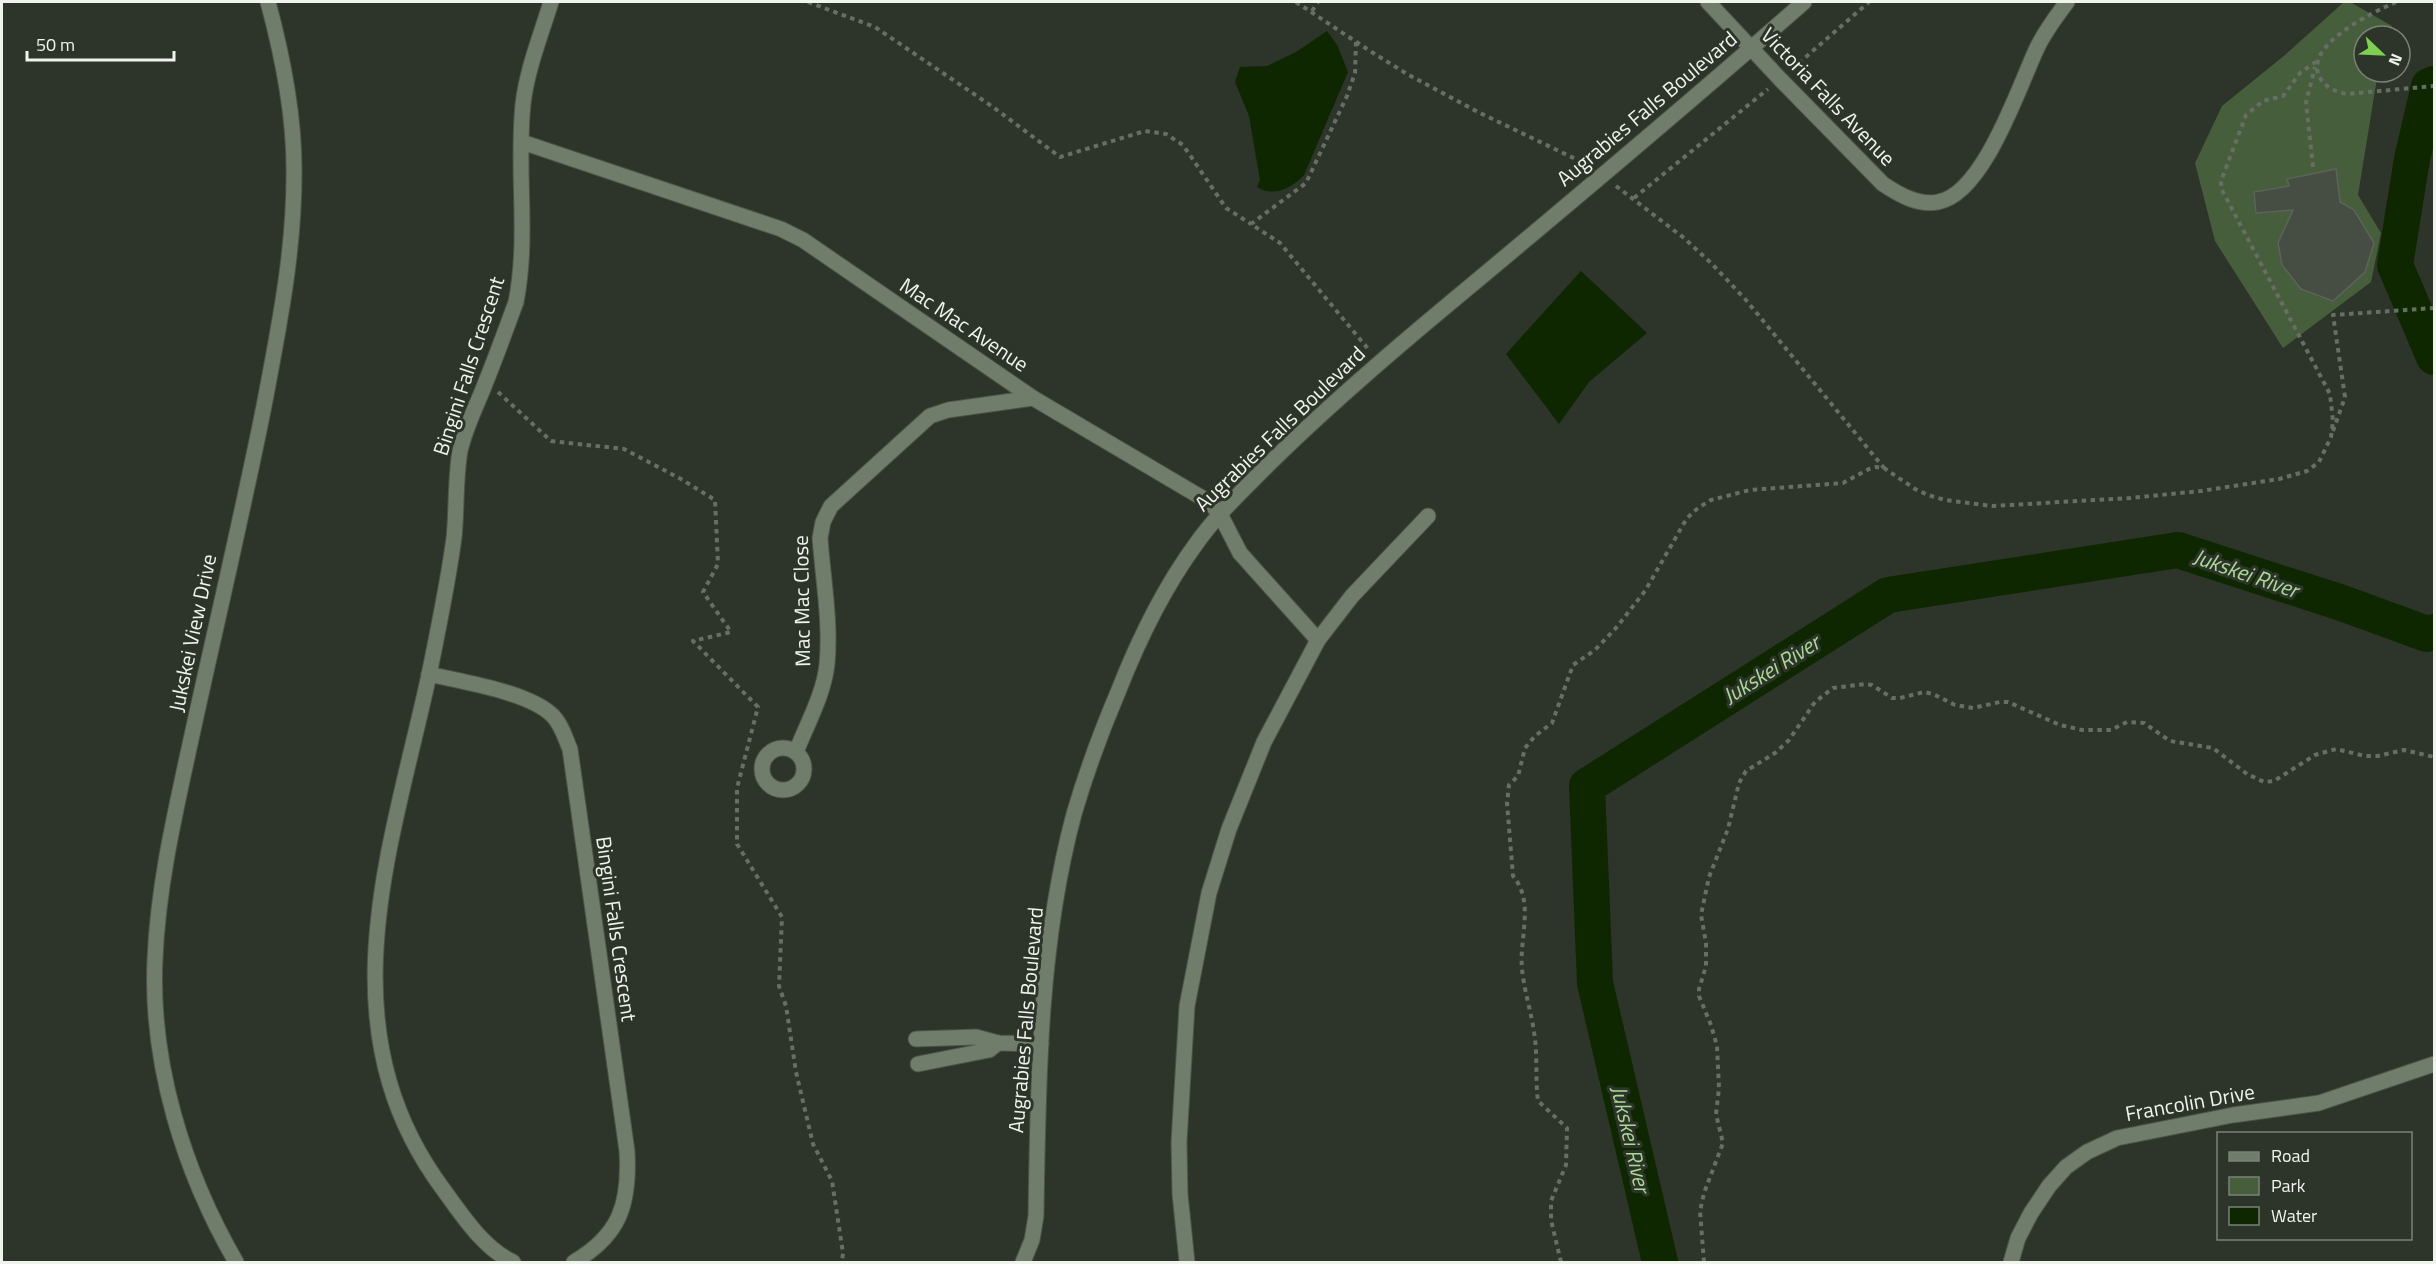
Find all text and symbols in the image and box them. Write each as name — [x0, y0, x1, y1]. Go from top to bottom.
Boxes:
street label: Victoria Falls Avenue — [1754, 20, 1903, 173]
street label: Augrabies Falls Boulevard — [1549, 23, 1744, 193]
scale bar — [27, 24, 174, 62]
north arrow — [2352, 24, 2412, 84]
text: 50 m — [36, 31, 75, 58]
text: N — [2383, 50, 2409, 70]
street label: Mac Mac Avenue — [894, 269, 1036, 379]
street label: Bingini Falls Crescent — [424, 271, 512, 459]
street label: Augrabies Falls Boulevard — [1187, 338, 1372, 519]
street label: Mac Mac Close — [784, 535, 818, 667]
water label: Jukskei River — [2189, 539, 2306, 608]
street label: Jukskei View Drive — [160, 551, 224, 715]
water label: Jukskei River — [1716, 624, 1829, 712]
street label: Bingini Falls Crescent — [588, 834, 646, 1024]
street label: Augrabies Falls Boulevard — [999, 906, 1051, 1134]
street label: Francolin Drive — [2123, 1075, 2257, 1129]
water label: Jukskei River — [1602, 1082, 1660, 1199]
legend — [2217, 1132, 2412, 1240]
text: Road — [2271, 1142, 2310, 1169]
text: Park — [2271, 1172, 2306, 1199]
text: Water — [2271, 1202, 2317, 1229]

